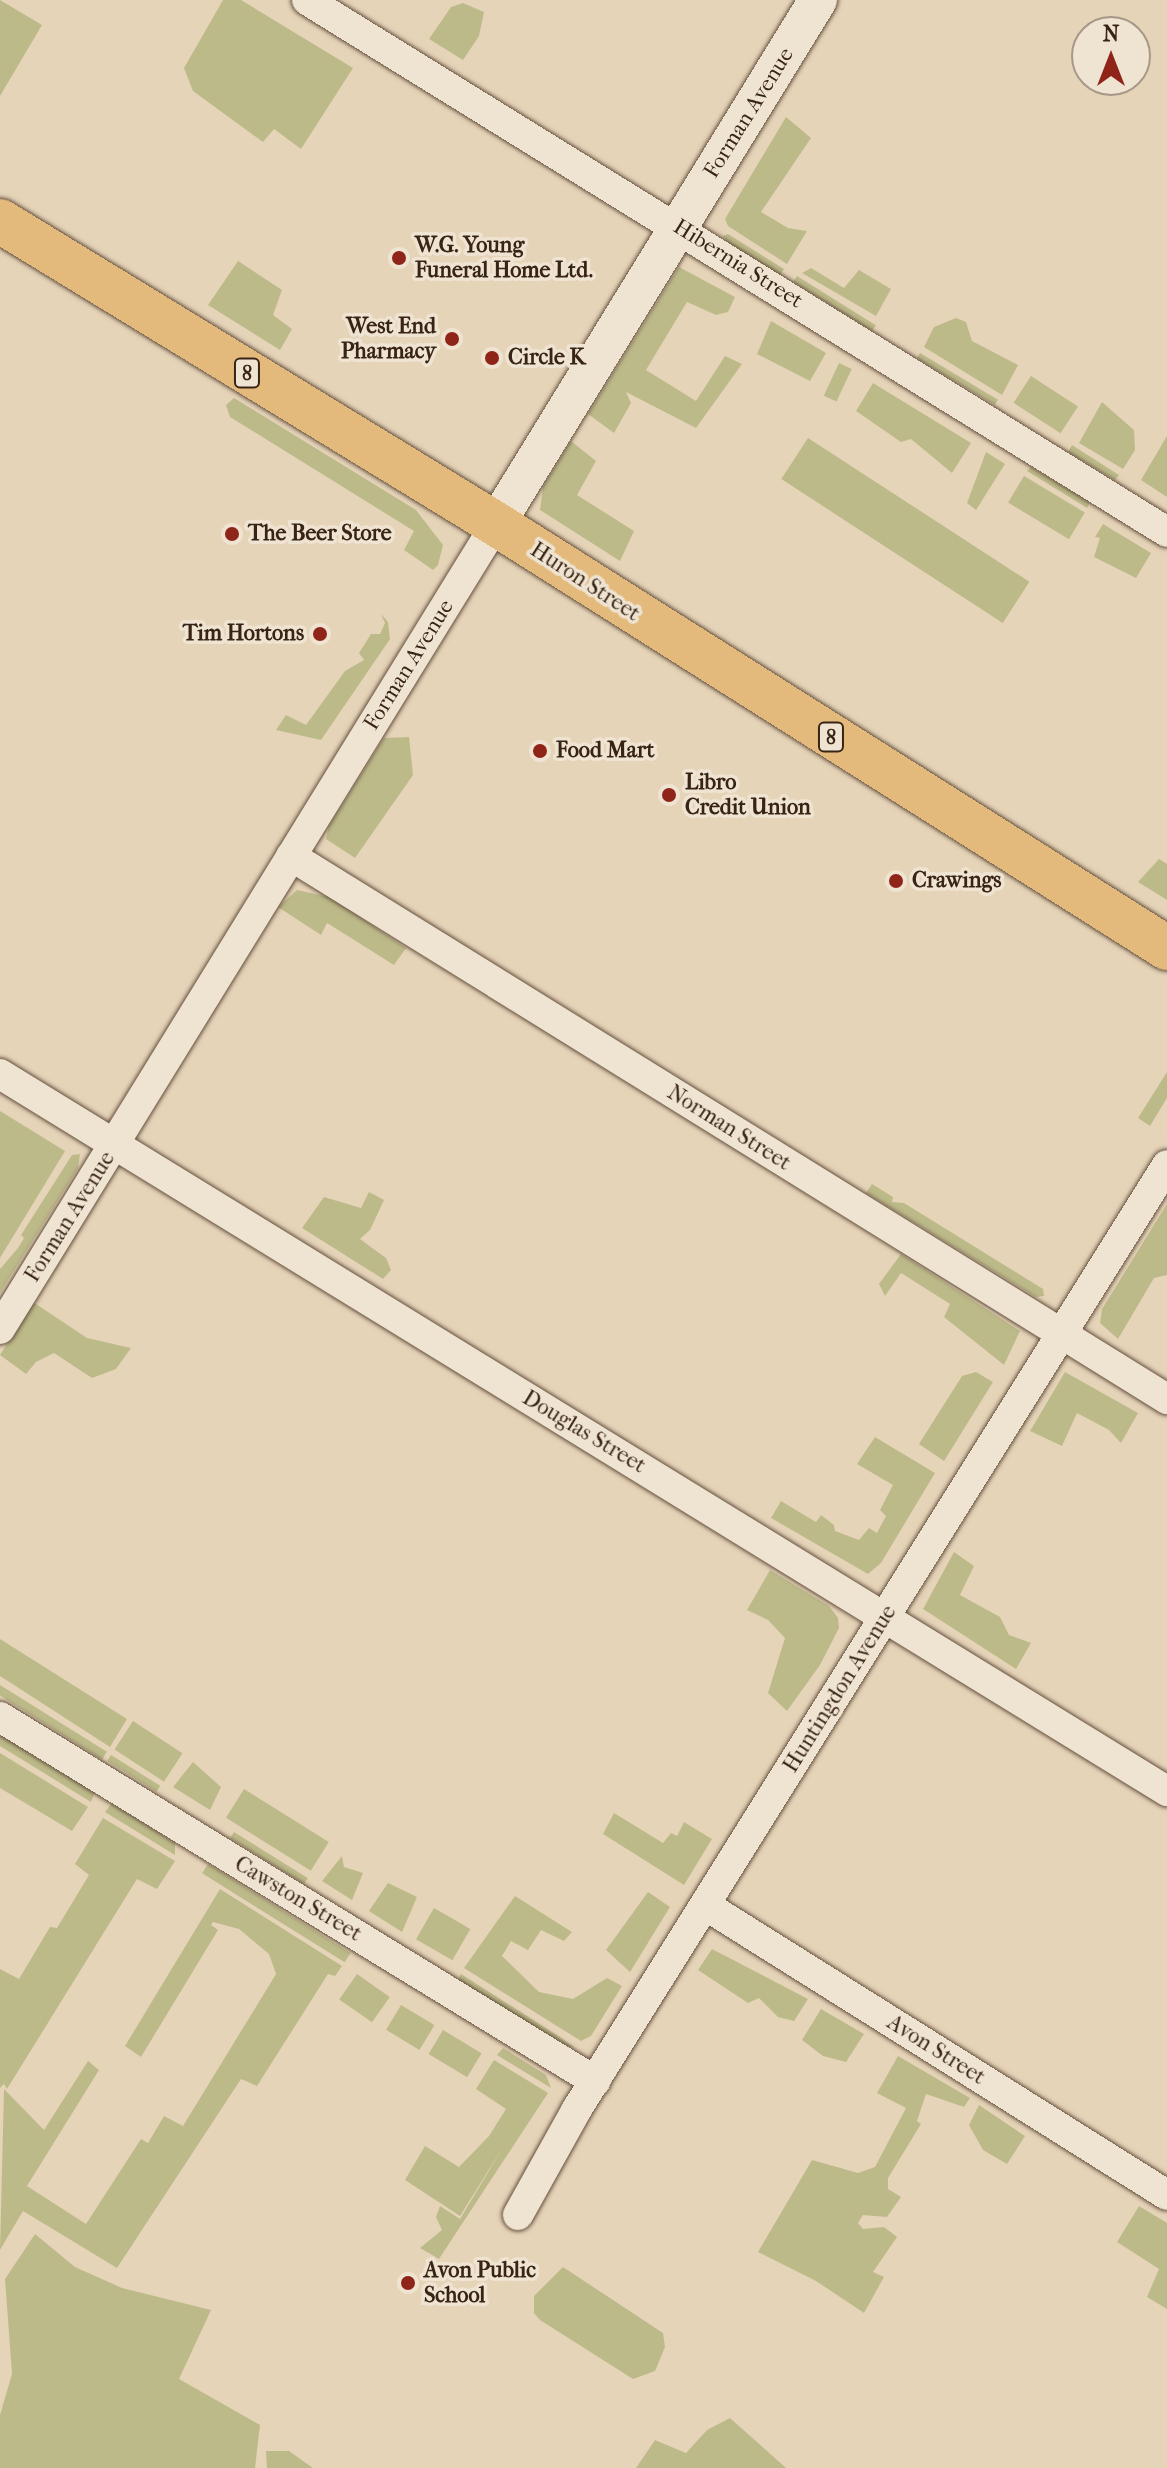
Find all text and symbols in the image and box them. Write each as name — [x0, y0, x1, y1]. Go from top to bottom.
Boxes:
north arrow — [1071, 16, 1151, 96]
text: N — [1103, 21, 1119, 47]
street label: Forman Avenue — [698, 43, 800, 183]
street label: Hibernia Street — [668, 214, 808, 314]
place label: W.G. Young Funeral Home Ltd. — [415, 232, 593, 284]
marker: W.G. Young Funeral Home Ltd. — [390, 249, 408, 267]
place label: West End Pharmacy — [341, 313, 436, 364]
marker: West End Pharmacy — [443, 330, 461, 348]
place label: Circle K — [508, 345, 586, 371]
marker: Circle K — [483, 349, 501, 367]
road number: 8 — [233, 357, 261, 389]
place label: The Beer Store — [248, 521, 392, 547]
marker: The Beer Store — [223, 525, 241, 543]
street label: Huron Street — [525, 537, 645, 627]
street label: Forman Avenue — [358, 595, 460, 735]
place label: Tim Hortons — [183, 621, 304, 647]
marker: Tim Hortons — [311, 625, 329, 643]
road number: 8 — [817, 721, 845, 753]
place label: Food Mart — [556, 738, 654, 764]
marker: Food Mart — [531, 742, 549, 760]
place label: Libro Credit Union — [685, 769, 811, 820]
marker: Libro Credit Union — [660, 786, 678, 804]
place label: Crawings — [912, 868, 1001, 894]
marker: Crawings — [887, 872, 905, 890]
street label: Norman Street — [662, 1080, 796, 1176]
street label: Forman Avenue — [19, 1147, 121, 1287]
street label: Douglas Street — [518, 1385, 650, 1479]
street label: Huntingdon Avenue — [778, 1600, 902, 1778]
street label: Cawston Street — [230, 1851, 366, 1947]
street label: Avon Street — [882, 2009, 990, 2091]
place label: Avon Public School — [424, 2257, 536, 2308]
marker: Avon Public School — [399, 2274, 417, 2292]

